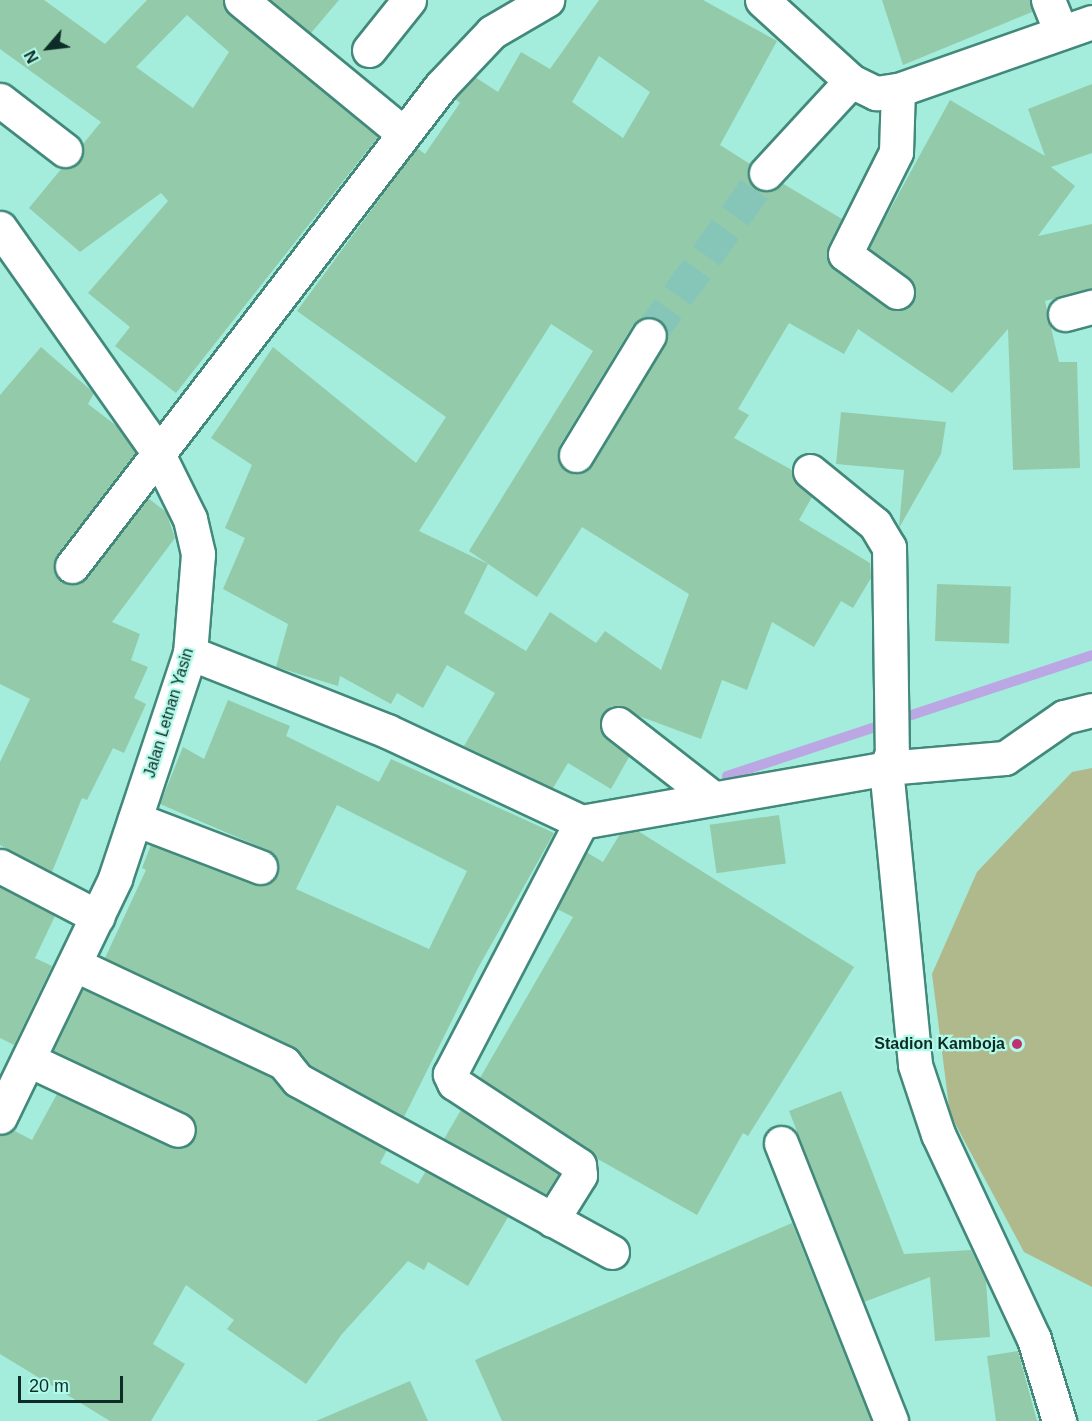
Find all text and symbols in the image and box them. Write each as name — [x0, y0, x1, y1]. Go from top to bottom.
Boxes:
north arrow — [18, 18, 78, 78]
text: N — [21, 48, 42, 66]
street label: Jalan Letnan Yasin — [140, 646, 198, 780]
place label: Stadion Kamboja — [874, 1034, 1005, 1054]
marker: Stadion Kamboja — [1010, 1037, 1024, 1051]
scale bar — [21, 1364, 126, 1402]
text: 20 m — [29, 1376, 69, 1396]

